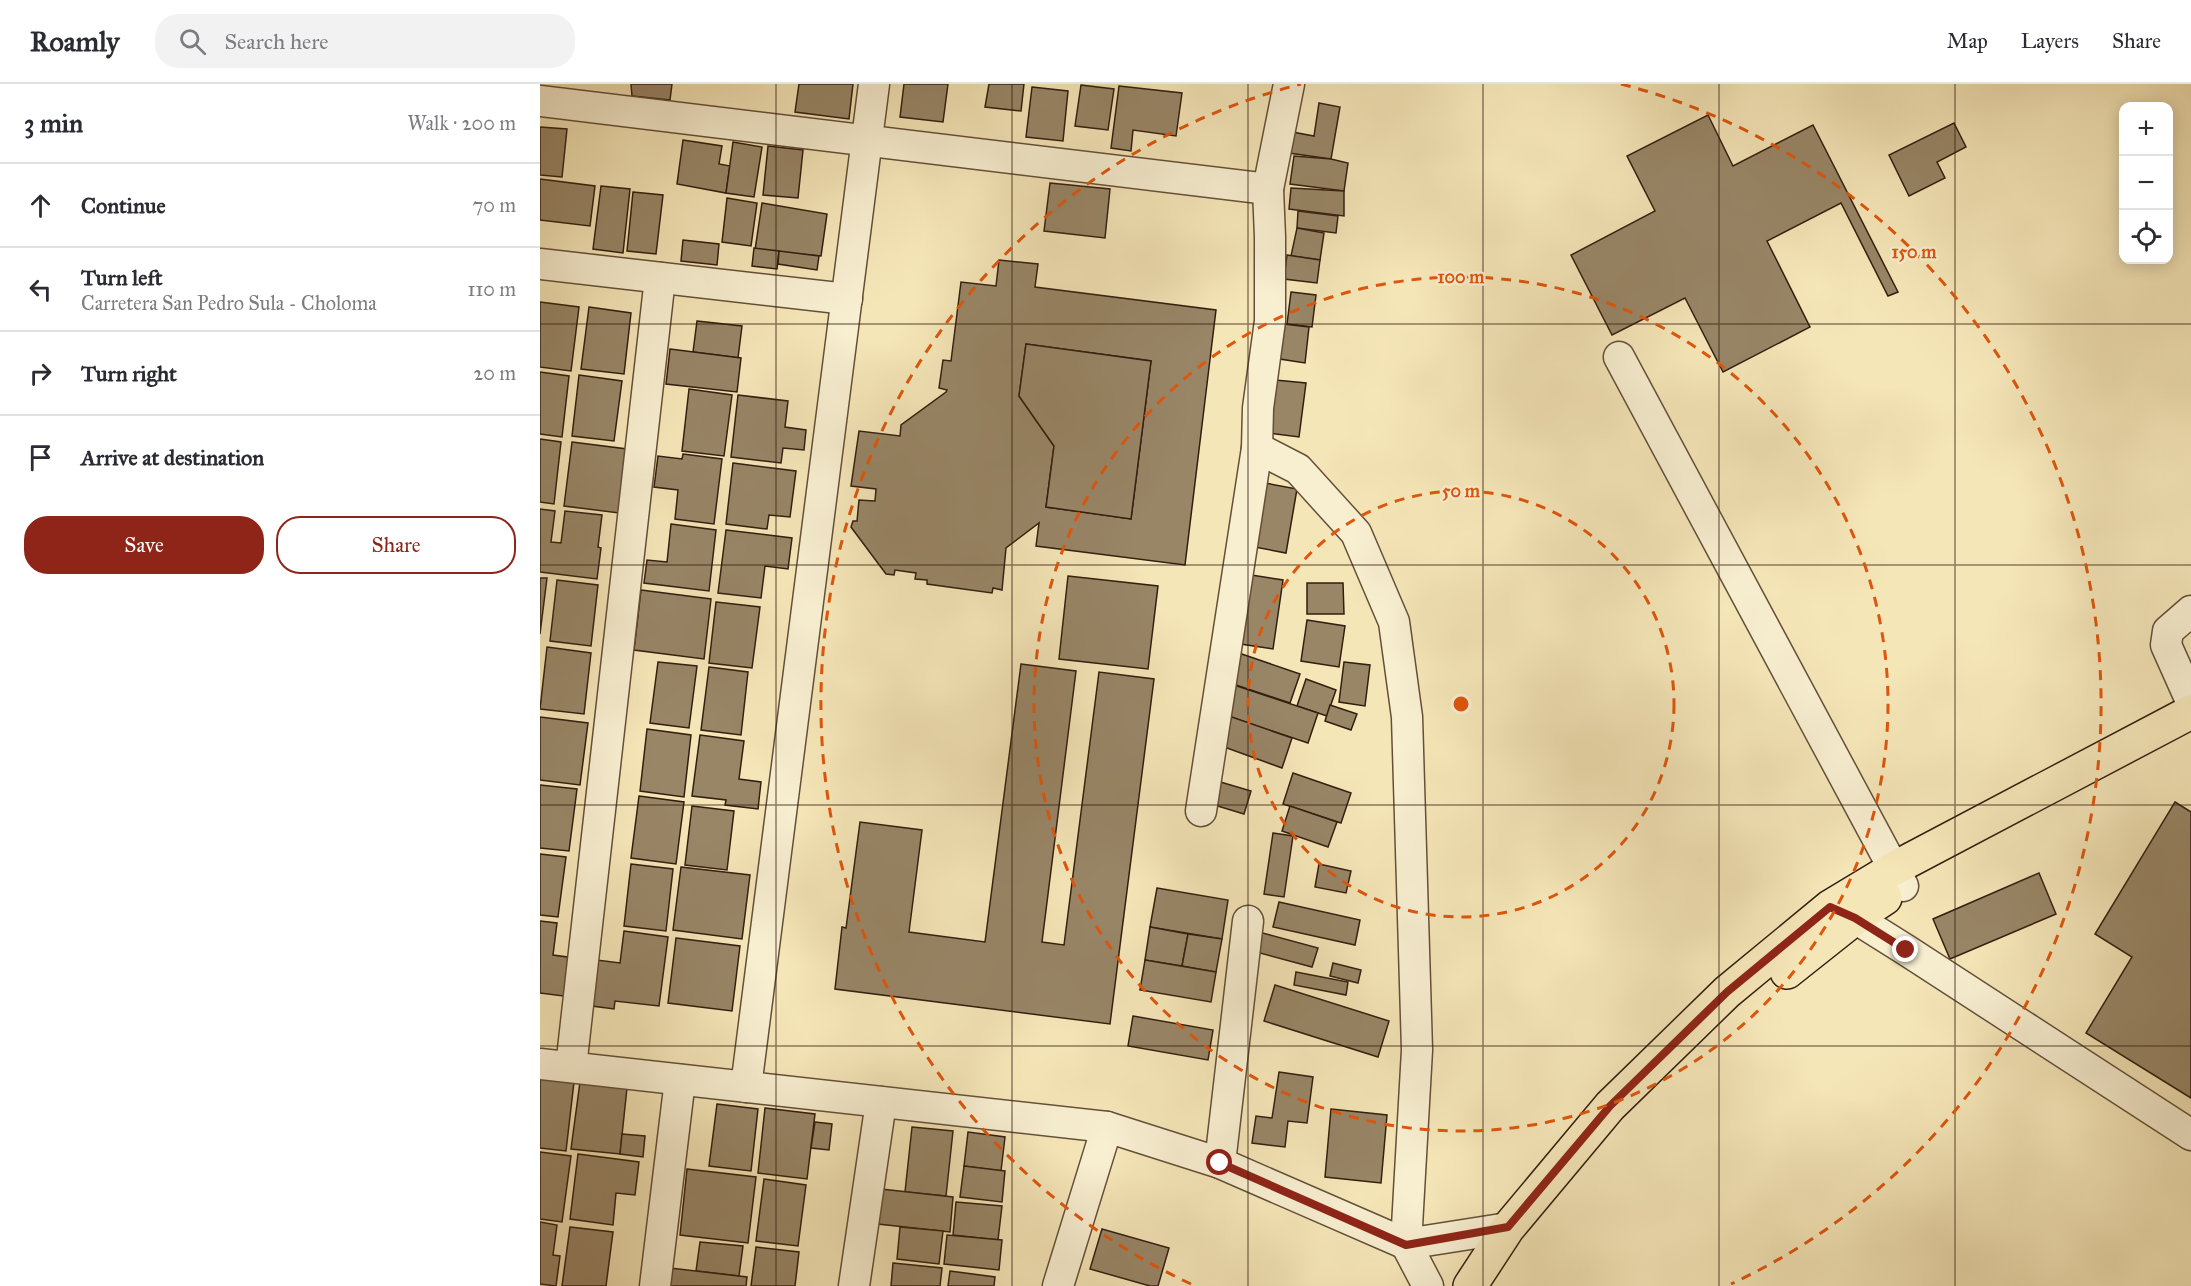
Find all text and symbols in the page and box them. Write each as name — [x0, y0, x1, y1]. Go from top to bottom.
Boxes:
search box — [155, 14, 575, 68]
text: Roamly — [30, 24, 119, 59]
icon: search — [176, 25, 209, 58]
text: Search here — [224, 28, 328, 55]
text: Map — [1947, 28, 1988, 54]
text: Layers — [2021, 28, 2079, 54]
text: Share — [2112, 28, 2161, 54]
map controls — [2119, 102, 2173, 264]
button: + — [2119, 102, 2173, 156]
text: 3 min — [24, 107, 83, 139]
text: Walk · 200 m — [408, 111, 516, 135]
button: − — [2119, 156, 2173, 210]
icon: ahead — [24, 189, 57, 222]
text: Continue — [81, 192, 166, 219]
text: 70 m — [473, 193, 516, 217]
button: locate — [2119, 210, 2173, 264]
text: 150 m — [1892, 241, 1937, 263]
text: Turn left — [81, 264, 163, 291]
text: 100 m — [1438, 266, 1485, 288]
icon: left — [24, 273, 57, 306]
text: 110 m — [468, 277, 516, 301]
text: Carretera San Pedro Sula - Choloma — [81, 291, 377, 315]
icon: right — [24, 357, 57, 390]
text: Turn right — [81, 360, 177, 387]
text: 20 m — [473, 361, 516, 385]
icon: arrive — [24, 441, 57, 474]
text: Arrive at destination — [81, 444, 264, 471]
text: 50 m — [1442, 480, 1481, 502]
button: Save — [24, 516, 264, 574]
button: Share — [276, 516, 516, 574]
centre of rings — [1451, 694, 1471, 714]
route end — [1892, 936, 1918, 962]
route start — [1206, 1149, 1232, 1175]

